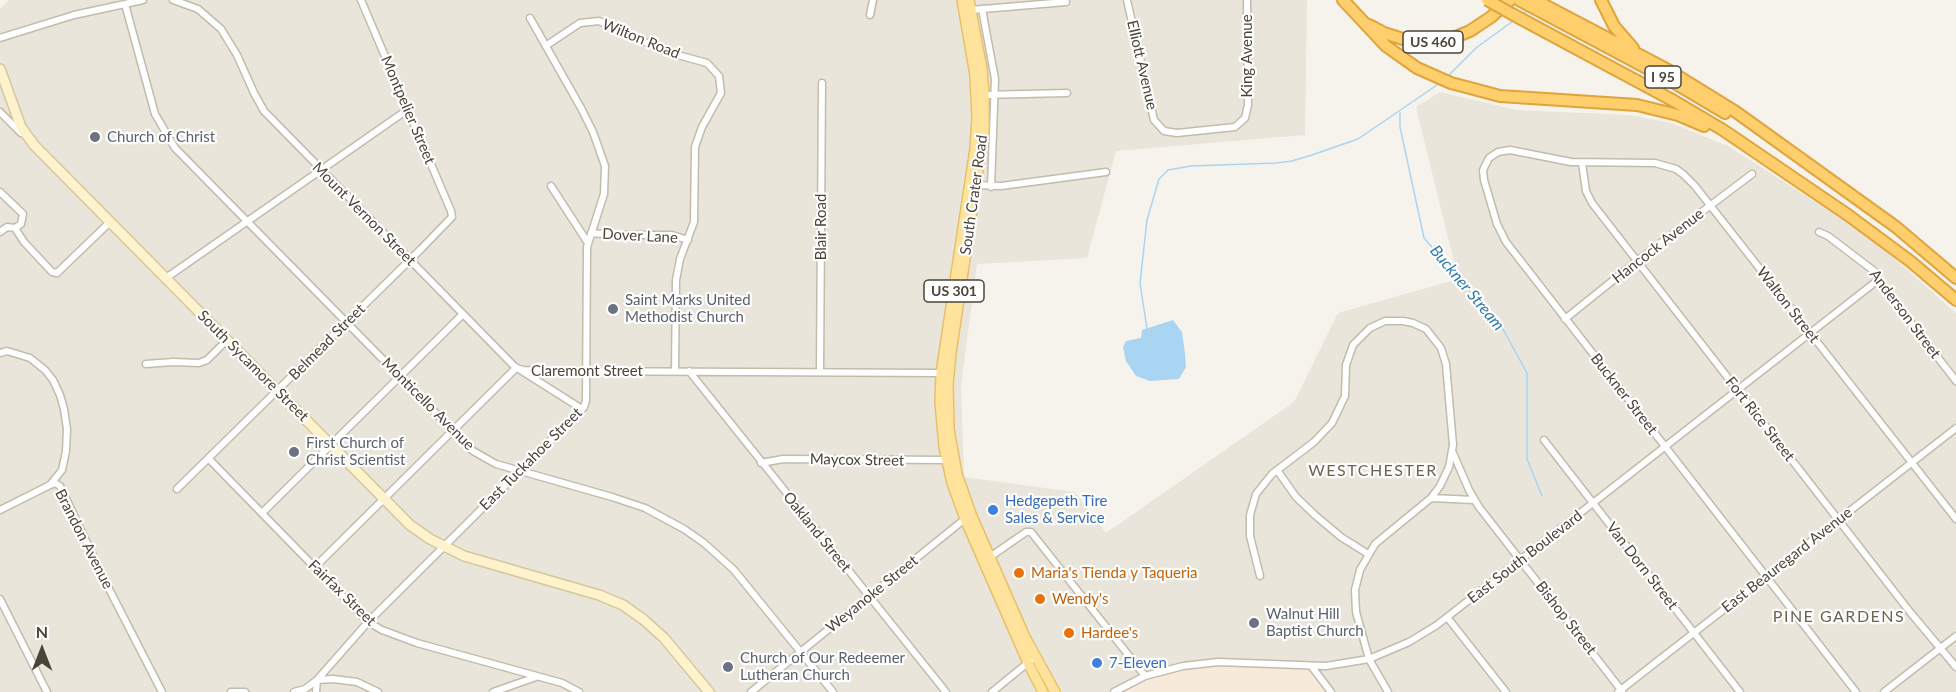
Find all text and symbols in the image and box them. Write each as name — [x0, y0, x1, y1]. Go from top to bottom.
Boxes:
street label: King Avenue — [1238, 14, 1256, 98]
street label: Wilton Road — [600, 15, 682, 63]
street label: Elliott Avenue — [1123, 18, 1161, 112]
road number: US 460 — [1403, 31, 1463, 53]
street label: Montpelier Street — [377, 53, 439, 167]
road number: I 95 — [1645, 66, 1681, 88]
place label: Church of Christ — [107, 128, 215, 146]
marker: Church of Christ — [88, 130, 102, 144]
street label: South Crater Road — [957, 134, 991, 256]
street label: Mount Vernon Street — [308, 158, 420, 270]
street label: Blair Road — [812, 194, 830, 260]
street label: Hancock Avenue — [1609, 205, 1707, 287]
street label: Dover Lane — [602, 225, 678, 247]
water label: Buckner Stream — [1426, 242, 1508, 334]
street label: Walton Street — [1753, 264, 1823, 346]
street label: Anderson Street — [1866, 266, 1944, 362]
road number: US 301 — [924, 280, 984, 302]
place label: Saint Marks United Methodist Church — [625, 291, 751, 326]
street label: Belmead Street — [285, 300, 369, 384]
marker: Saint Marks United Methodist Church — [606, 302, 620, 316]
street label: South Sycamore Street — [194, 307, 312, 425]
street label: Buckner Street — [1587, 350, 1661, 438]
street label: Monticello Avenue — [378, 354, 478, 454]
street label: Claremont Street — [531, 362, 643, 380]
street label: Fort Rice Street — [1721, 373, 1799, 465]
street label: East Tuckahoe Street — [476, 404, 586, 514]
place label: First Church of Christ Scientist — [306, 434, 405, 469]
marker: First Church of Christ Scientist — [287, 445, 301, 459]
street label: Maycox Street — [810, 450, 904, 470]
district label: WESTCHESTER — [1308, 461, 1438, 481]
street label: Brandon Avenue — [51, 486, 117, 592]
street label: Oakland Street — [779, 488, 855, 576]
place label: Hedgepeth Tire Sales & Service — [1005, 492, 1107, 527]
marker: Hedgepeth Tire Sales & Service — [986, 503, 1000, 517]
street label: East Beauregard Avenue — [1718, 504, 1856, 616]
street label: East South Boulevard — [1464, 507, 1586, 607]
street label: Van Dorn Street — [1602, 519, 1682, 613]
street label: Weyanoke Street — [823, 552, 921, 636]
street label: Fairfax Street — [304, 556, 380, 630]
place label: Maria's Tienda y Taqueria — [1031, 564, 1198, 582]
marker: Maria's Tienda y Taqueria — [1012, 566, 1026, 580]
street label: Bishop Street — [1532, 578, 1600, 658]
place label: Wendy's — [1052, 590, 1109, 608]
marker: Wendy's — [1033, 592, 1047, 606]
place label: Walnut Hill Baptist Church — [1266, 605, 1364, 640]
district label: PINE GARDENS — [1773, 607, 1905, 627]
marker: Walnut Hill Baptist Church — [1247, 616, 1261, 630]
north arrow — [12, 620, 72, 680]
text: N — [36, 622, 48, 641]
place label: Hardee's — [1081, 624, 1138, 642]
marker: Hardee's — [1062, 626, 1076, 640]
place label: Church of Our Redeemer Lutheran Church — [740, 649, 905, 684]
place label: 7-Eleven — [1109, 654, 1167, 672]
marker: 7-Eleven — [1090, 656, 1104, 670]
marker: Church of Our Redeemer Lutheran Church — [721, 660, 735, 674]

